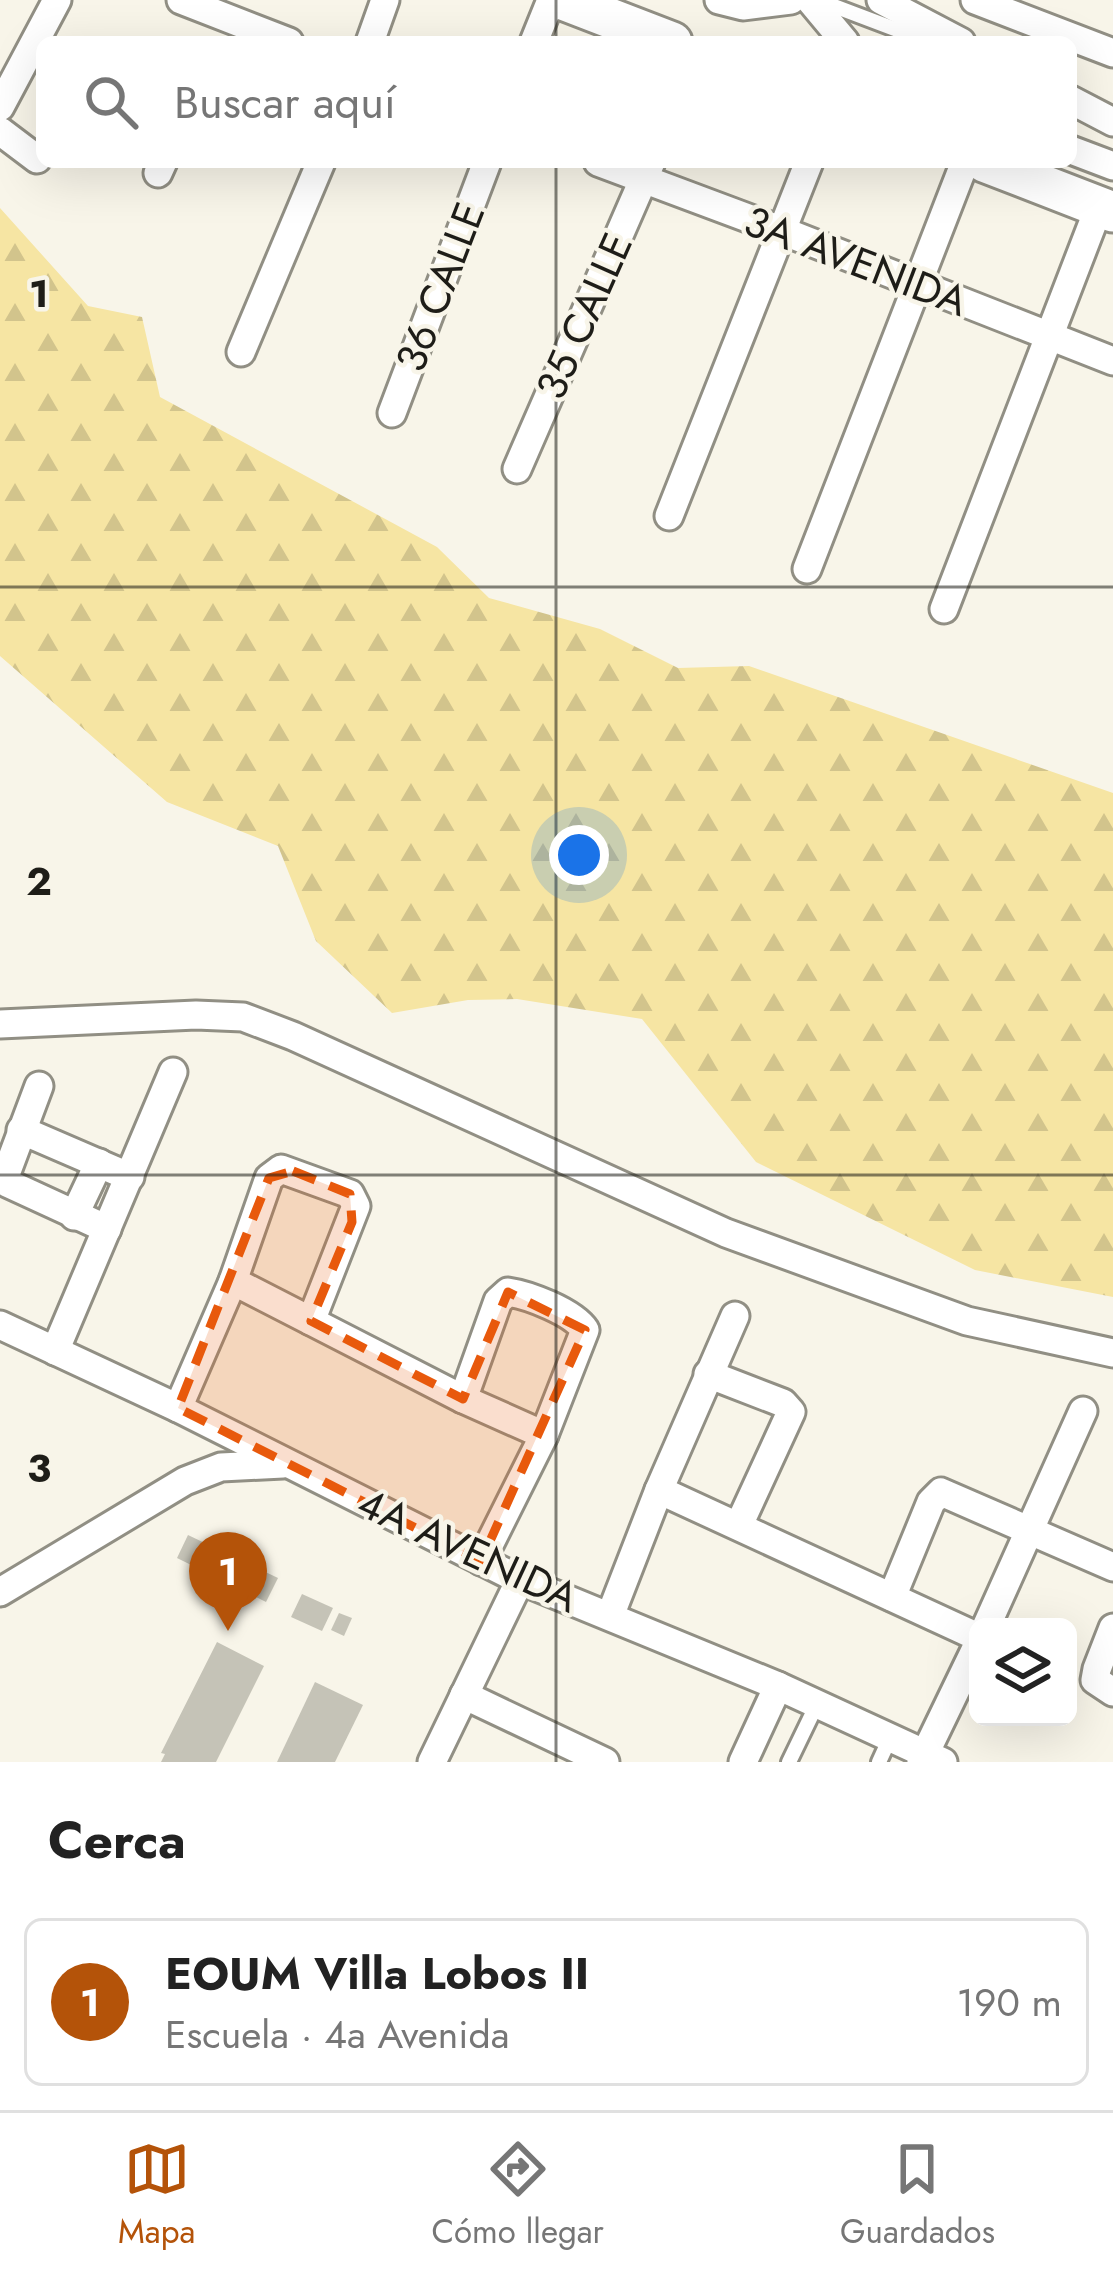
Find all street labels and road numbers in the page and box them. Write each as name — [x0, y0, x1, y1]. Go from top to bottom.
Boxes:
street label: 3A AVENIDA — [735, 190, 977, 332]
street label: 36 CALLE — [380, 194, 500, 380]
street label: 35 CALLE — [520, 223, 648, 409]
street label: 4A AVENIDA — [348, 1472, 589, 1628]

